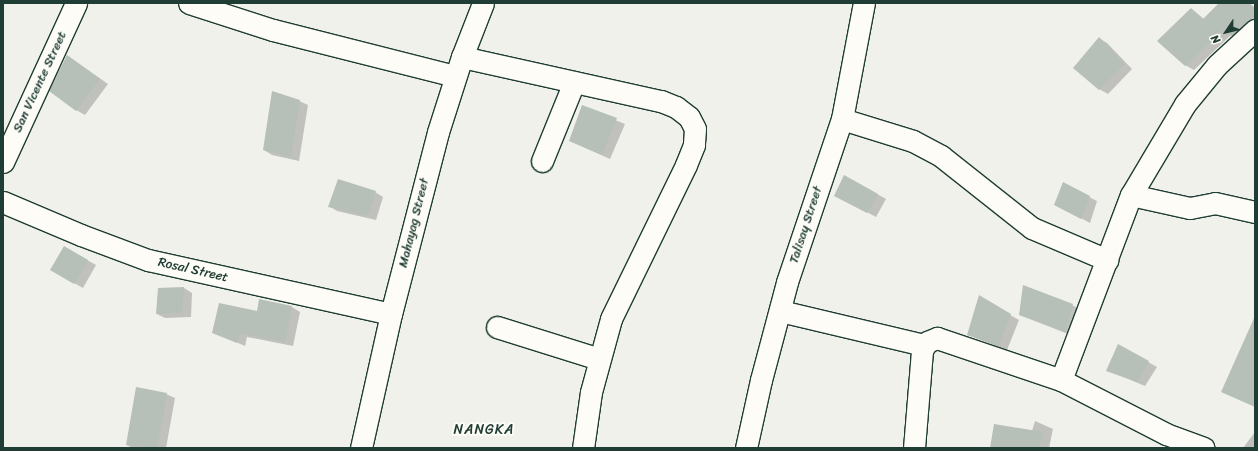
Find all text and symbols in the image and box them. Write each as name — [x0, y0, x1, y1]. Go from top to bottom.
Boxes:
north arrow — [1206, 12, 1246, 52]
street label: San Vicente Street — [10, 29, 70, 135]
text: N — [1206, 31, 1226, 48]
street label: Mahayag Street — [395, 177, 433, 269]
street label: Talisay Street — [786, 184, 826, 266]
street label: Rosal Street — [156, 254, 230, 286]
district label: NANGKA — [453, 422, 515, 438]

